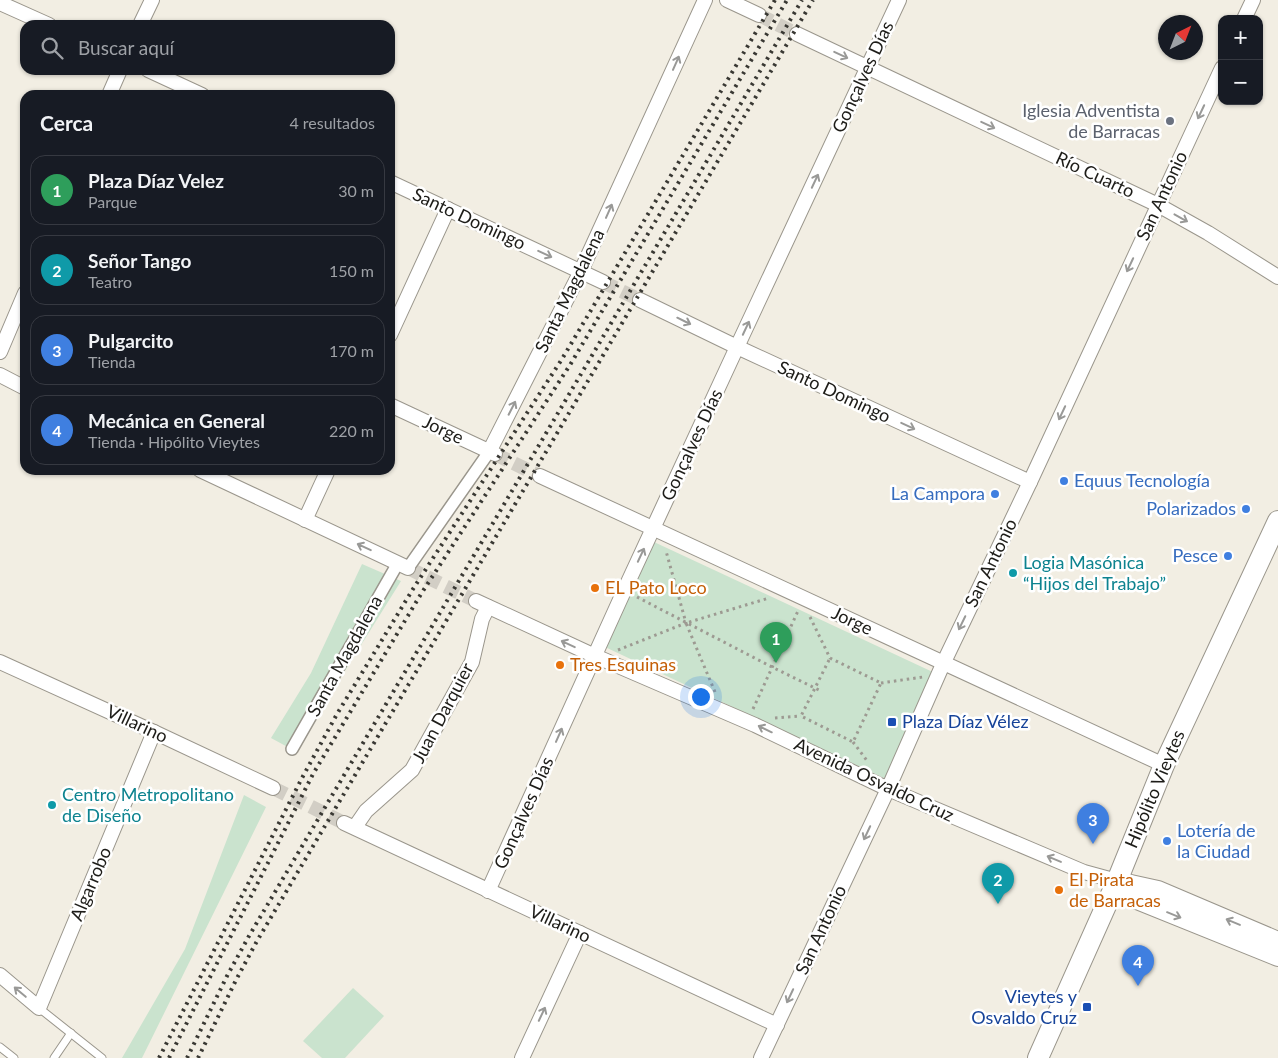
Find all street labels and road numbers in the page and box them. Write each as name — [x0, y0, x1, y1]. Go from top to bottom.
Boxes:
street label: Gonçalves Días — [827, 17, 898, 136]
street label: Río Cuarto — [1053, 146, 1138, 202]
street label: San Antonio — [1131, 147, 1191, 244]
street label: Santo Domingo — [409, 182, 529, 254]
street label: Santa Magdalena — [530, 225, 609, 356]
street label: Santo Domingo — [774, 355, 894, 427]
street label: Gonçalves Días — [656, 385, 727, 504]
street label: Jorge — [419, 410, 467, 448]
street label: San Antonio — [959, 515, 1021, 610]
street label: Santa Magdalena — [302, 591, 386, 720]
street label: Jorge — [828, 601, 876, 639]
street label: Juan Darquier — [407, 658, 478, 766]
street label: Villarino — [103, 699, 172, 747]
street label: Hipólito Vieytes — [1119, 726, 1189, 851]
street label: Avenida Osvaldo Cruz — [791, 732, 958, 826]
street label: Gonçalves Días — [489, 753, 558, 872]
street label: Algarrobo — [65, 843, 115, 924]
street label: San Antonio — [790, 881, 850, 978]
street label: Villarino — [526, 899, 595, 947]

